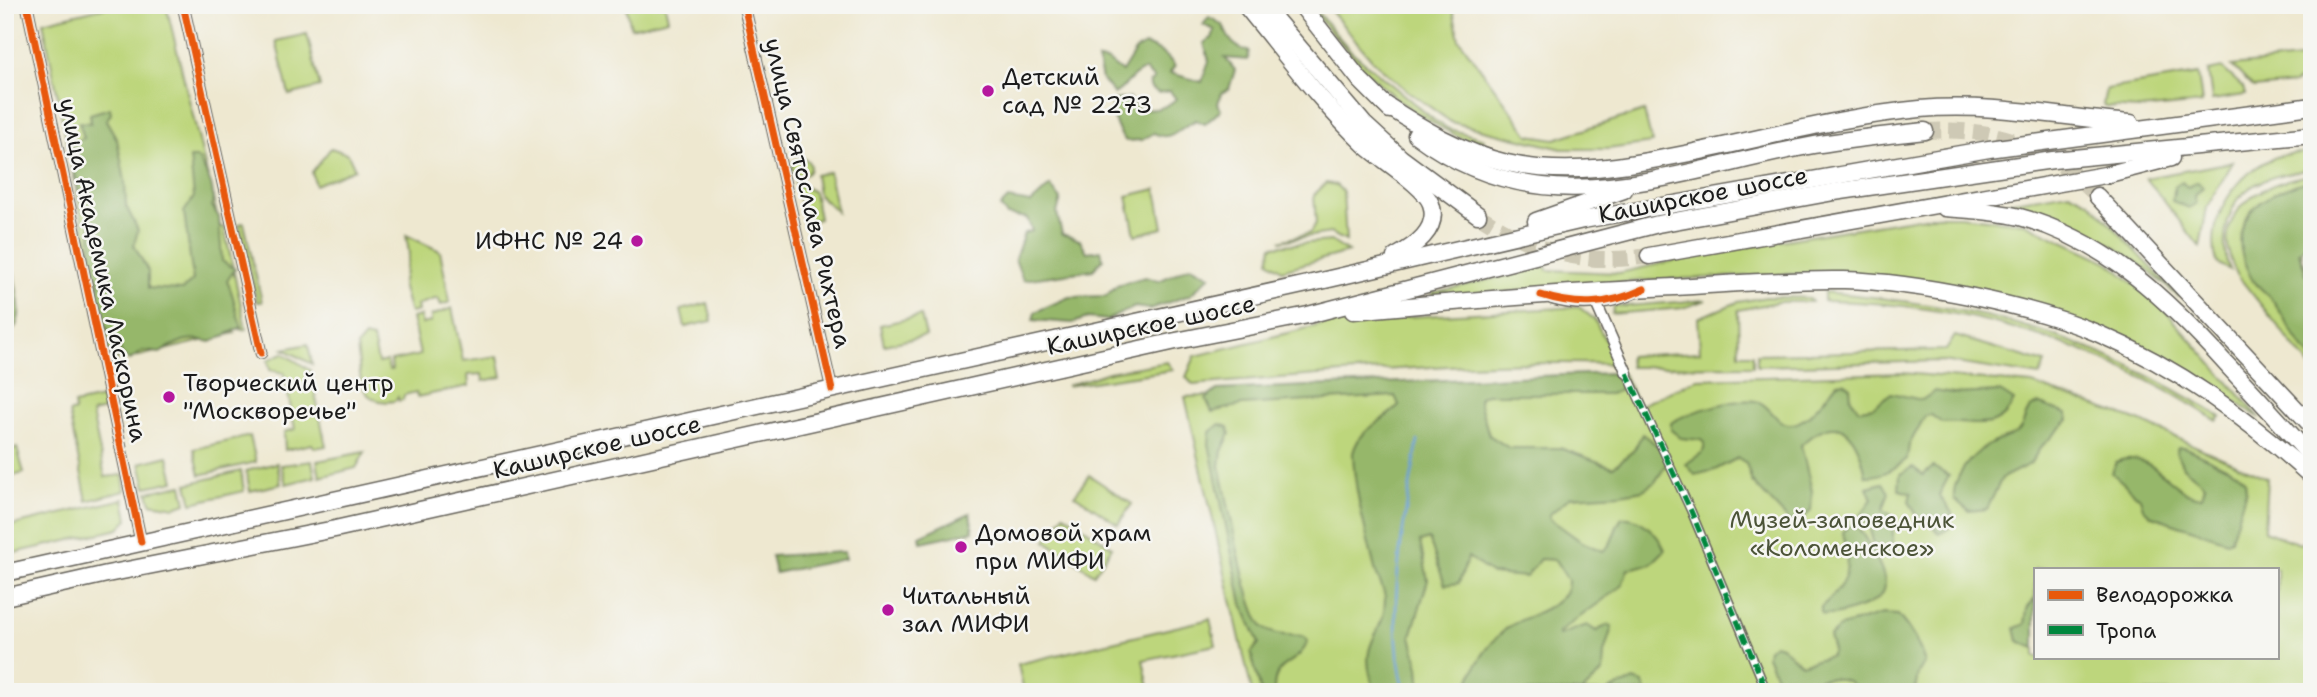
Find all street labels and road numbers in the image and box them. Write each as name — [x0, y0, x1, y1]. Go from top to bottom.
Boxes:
street label: улица Святослава Рихтера — [757, 35, 859, 351]
street label: улица Академика Ласкорина — [51, 95, 155, 445]
street label: Каширское шоссе — [1596, 159, 1810, 231]
street label: Каширское шоссе — [1044, 287, 1258, 363]
street label: Каширское шоссе — [490, 408, 704, 486]

